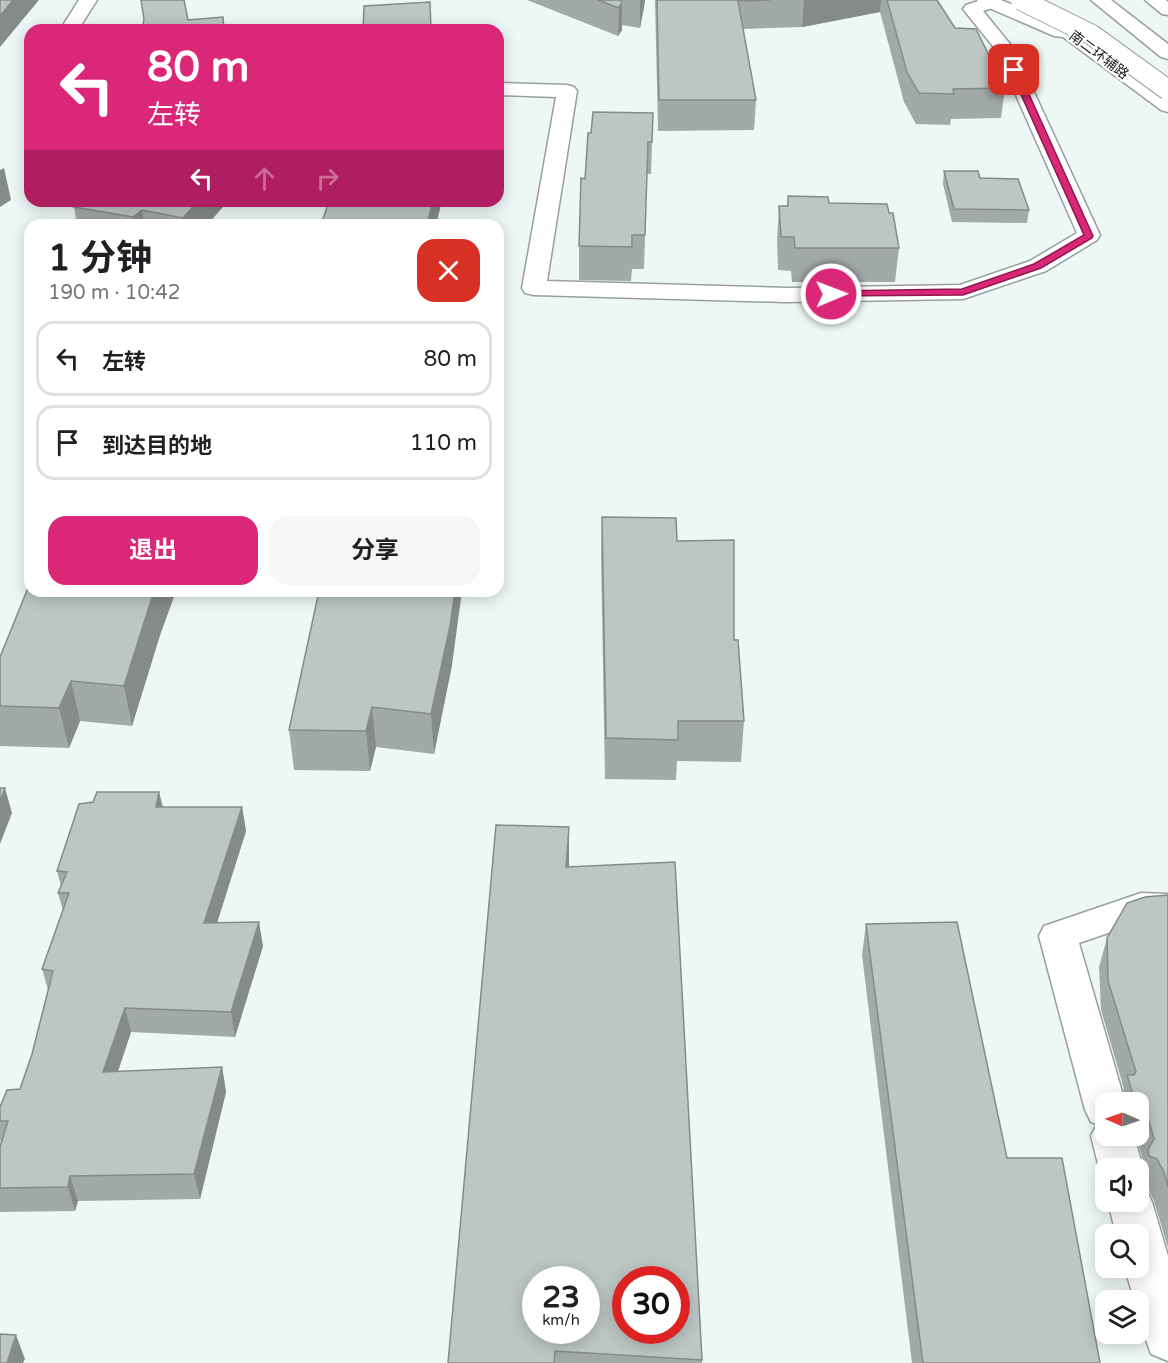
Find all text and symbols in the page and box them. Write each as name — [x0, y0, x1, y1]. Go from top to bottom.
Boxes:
street label: 南二环辅路 — [1066, 27, 1132, 83]
text: 80 m — [147, 42, 249, 93]
pin — [988, 44, 1039, 95]
icon: left — [48, 48, 126, 126]
icon: arrive — [997, 53, 1030, 86]
text: 左转 — [147, 99, 201, 132]
icon: left — [185, 162, 218, 195]
icon: ahead — [248, 162, 281, 195]
icon: right — [311, 162, 344, 195]
text: 1 分钟 — [48, 237, 152, 280]
button: close — [417, 239, 480, 302]
position arrow — [799, 262, 863, 326]
text: 190 m · 10:42 — [48, 281, 180, 305]
icon: left — [51, 342, 84, 375]
text: 80 m — [423, 346, 477, 372]
text: 左转 — [102, 349, 146, 375]
icon: arrive — [51, 426, 84, 459]
text: 110 m — [410, 430, 477, 456]
text: 到达目的地 — [102, 433, 212, 459]
button: 退出 — [48, 516, 258, 585]
button: 分享 — [270, 516, 480, 585]
north arrow — [1095, 1092, 1149, 1146]
map controls — [1095, 1092, 1149, 1344]
button: sound — [1095, 1158, 1149, 1212]
button: search — [1095, 1224, 1149, 1278]
speed limit sign: 30 — [612, 1266, 690, 1344]
text: 23 — [542, 1279, 580, 1316]
button: layers — [1095, 1290, 1149, 1344]
text: km/h — [542, 1311, 580, 1329]

